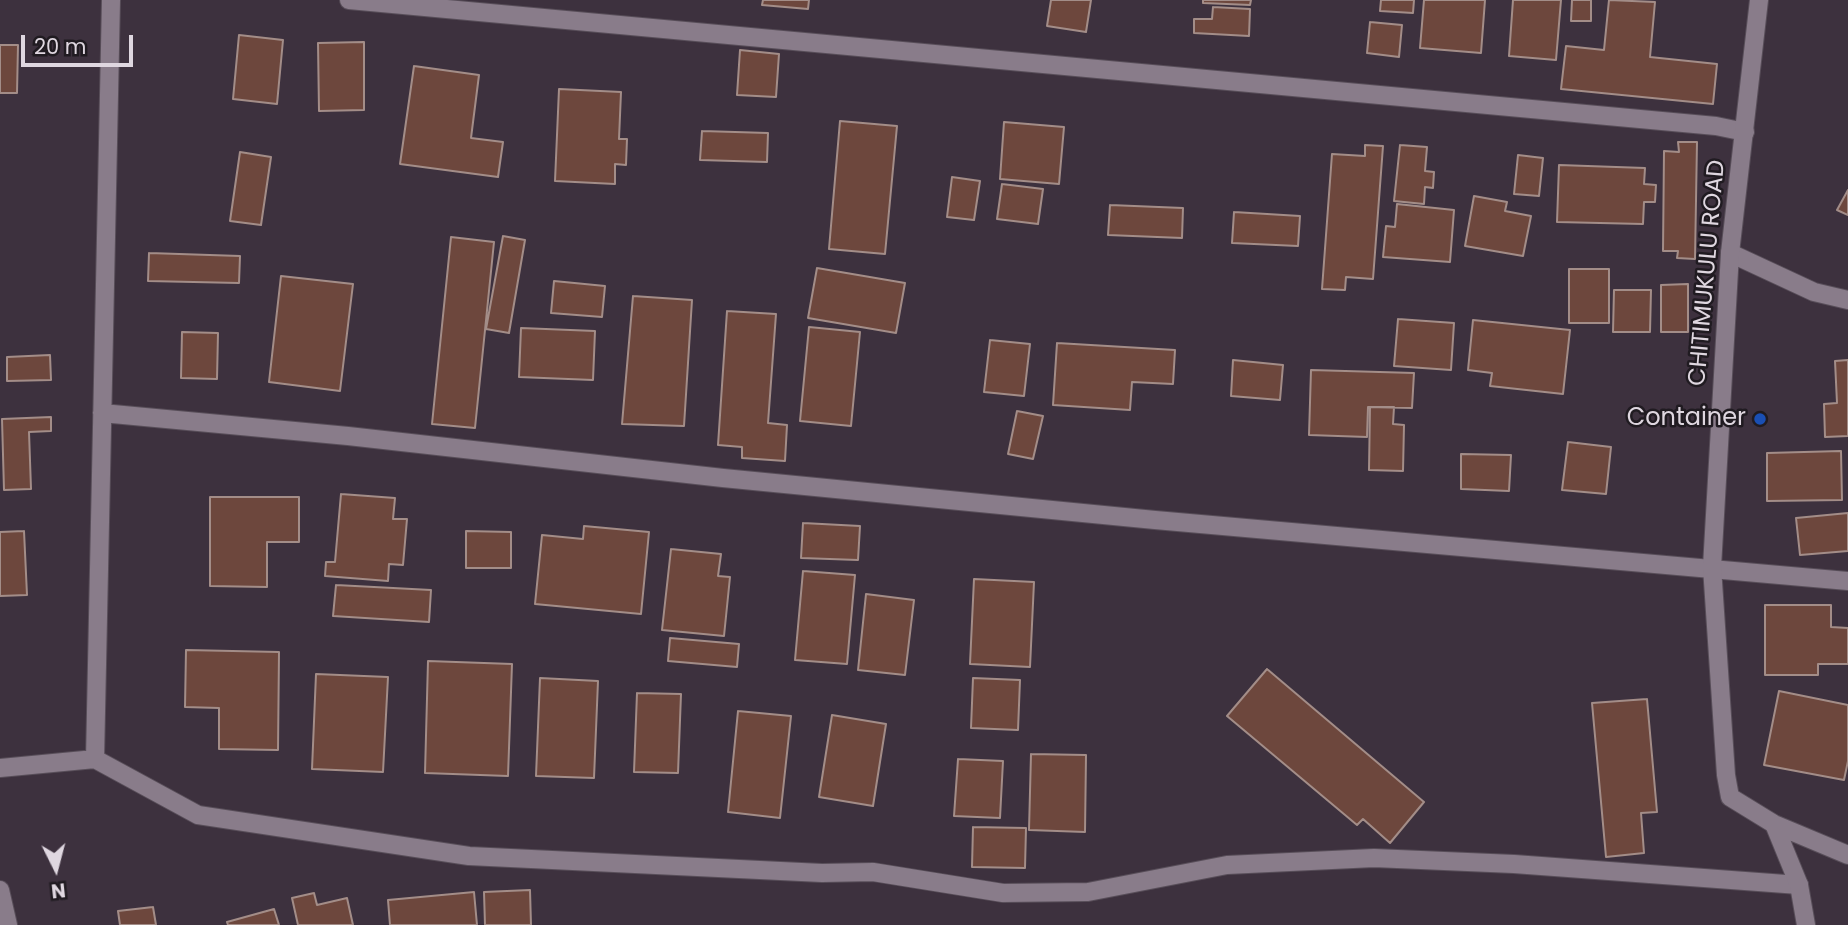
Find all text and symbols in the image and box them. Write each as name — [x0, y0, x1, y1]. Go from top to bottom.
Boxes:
scale bar — [24, 21, 136, 65]
text: 20 m — [34, 32, 87, 61]
street label: CHITIMUKULU ROAD — [1684, 159, 1732, 387]
place label: Container — [1627, 405, 1746, 433]
marker: Container — [1752, 411, 1768, 427]
north arrow — [21, 834, 91, 904]
text: N — [50, 876, 67, 905]

